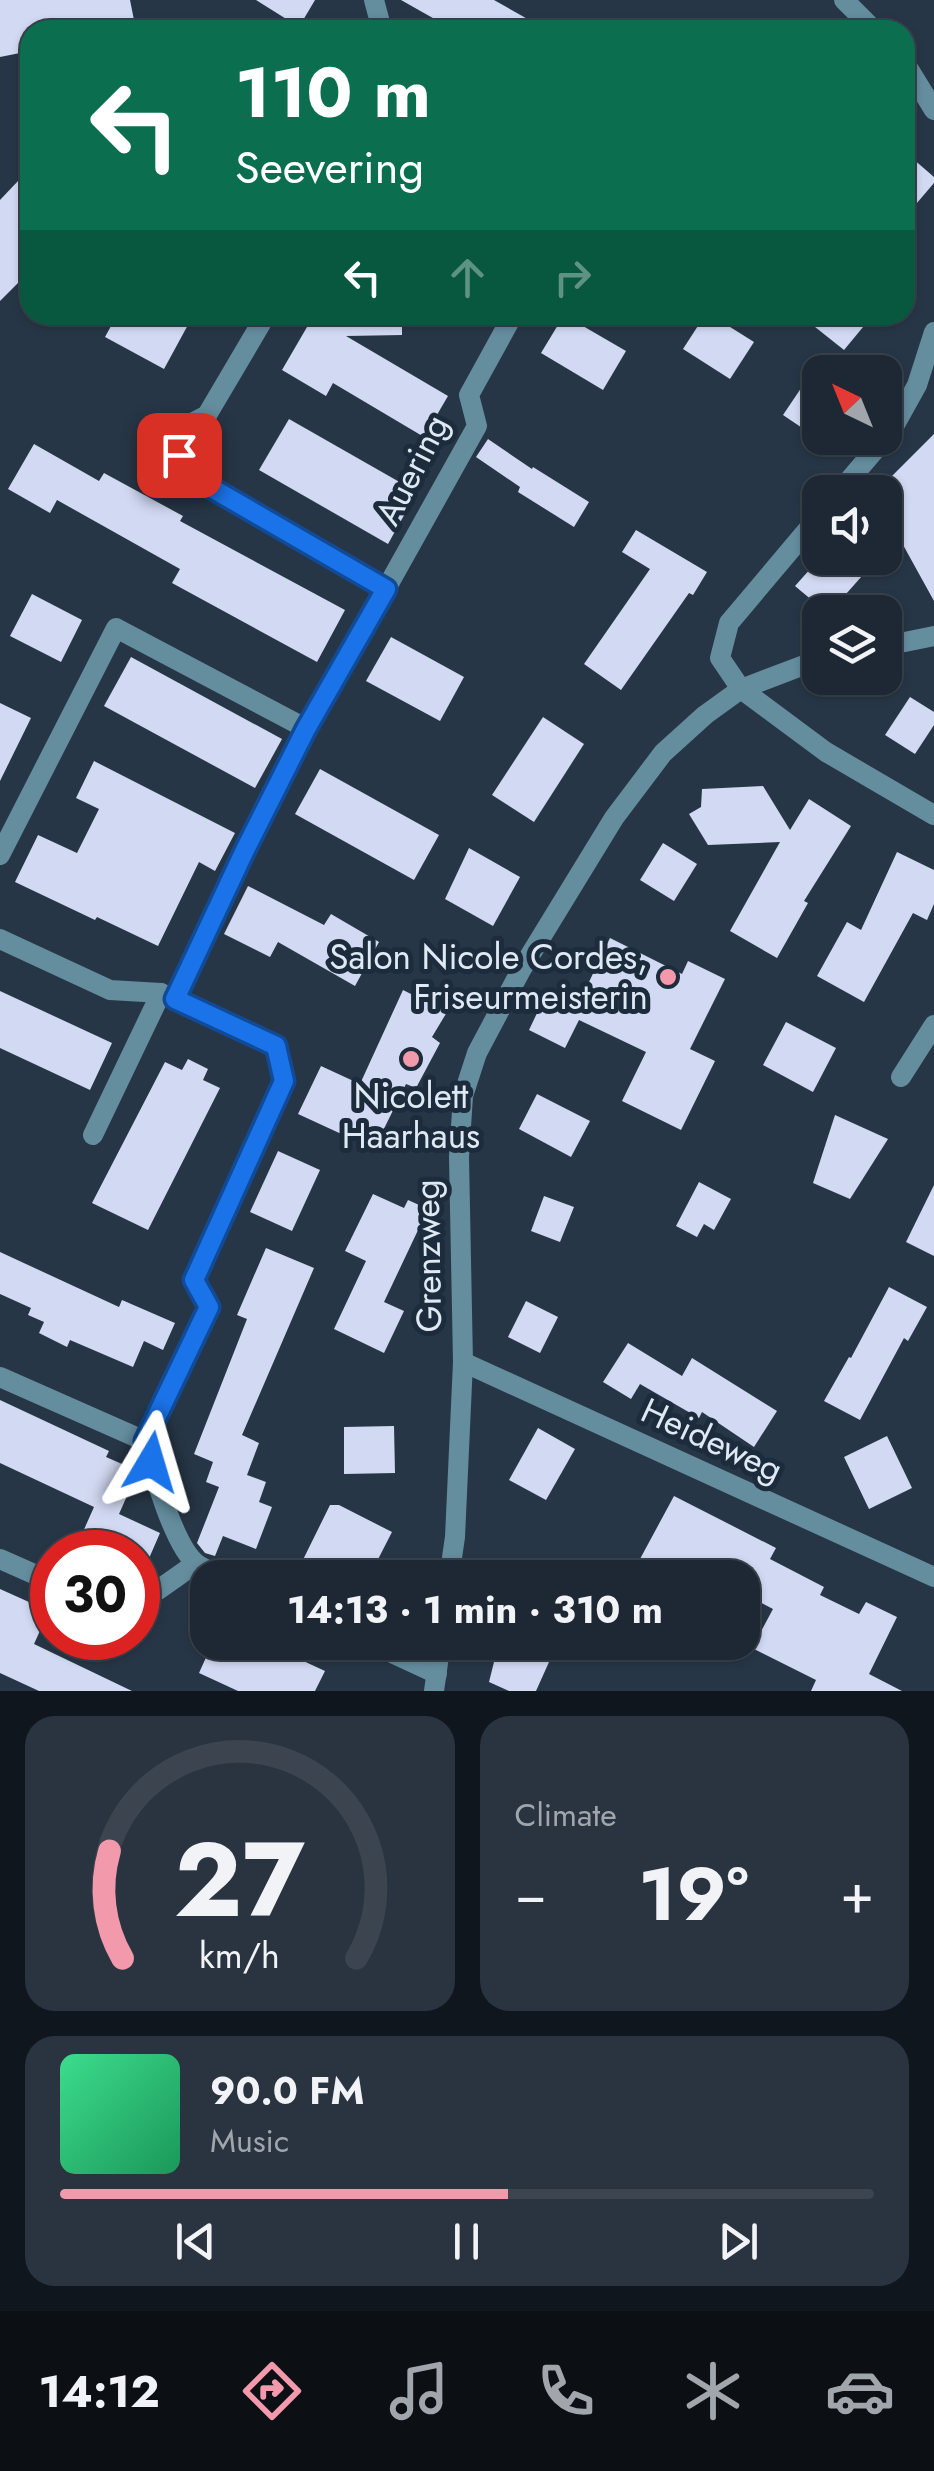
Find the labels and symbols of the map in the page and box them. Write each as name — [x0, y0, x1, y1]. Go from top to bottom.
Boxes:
north arrow — [802, 355, 902, 455]
street label: Auering — [363, 406, 461, 534]
pin — [137, 413, 222, 498]
place label: Salon Nicole Cordes, Friseurmeisterin — [329, 932, 648, 1022]
marker: Salon Nicole Cordes, Friseurmeisterin — [657, 966, 679, 988]
marker: Nicolett Haarhaus — [400, 1048, 422, 1070]
place label: Nicolett Haarhaus — [342, 1071, 480, 1161]
street label: Grenzweg — [402, 1179, 454, 1333]
street label: Heideweg — [633, 1385, 791, 1495]
position arrow — [99, 1410, 203, 1514]
speed limit sign: 30 — [30, 1530, 160, 1660]

